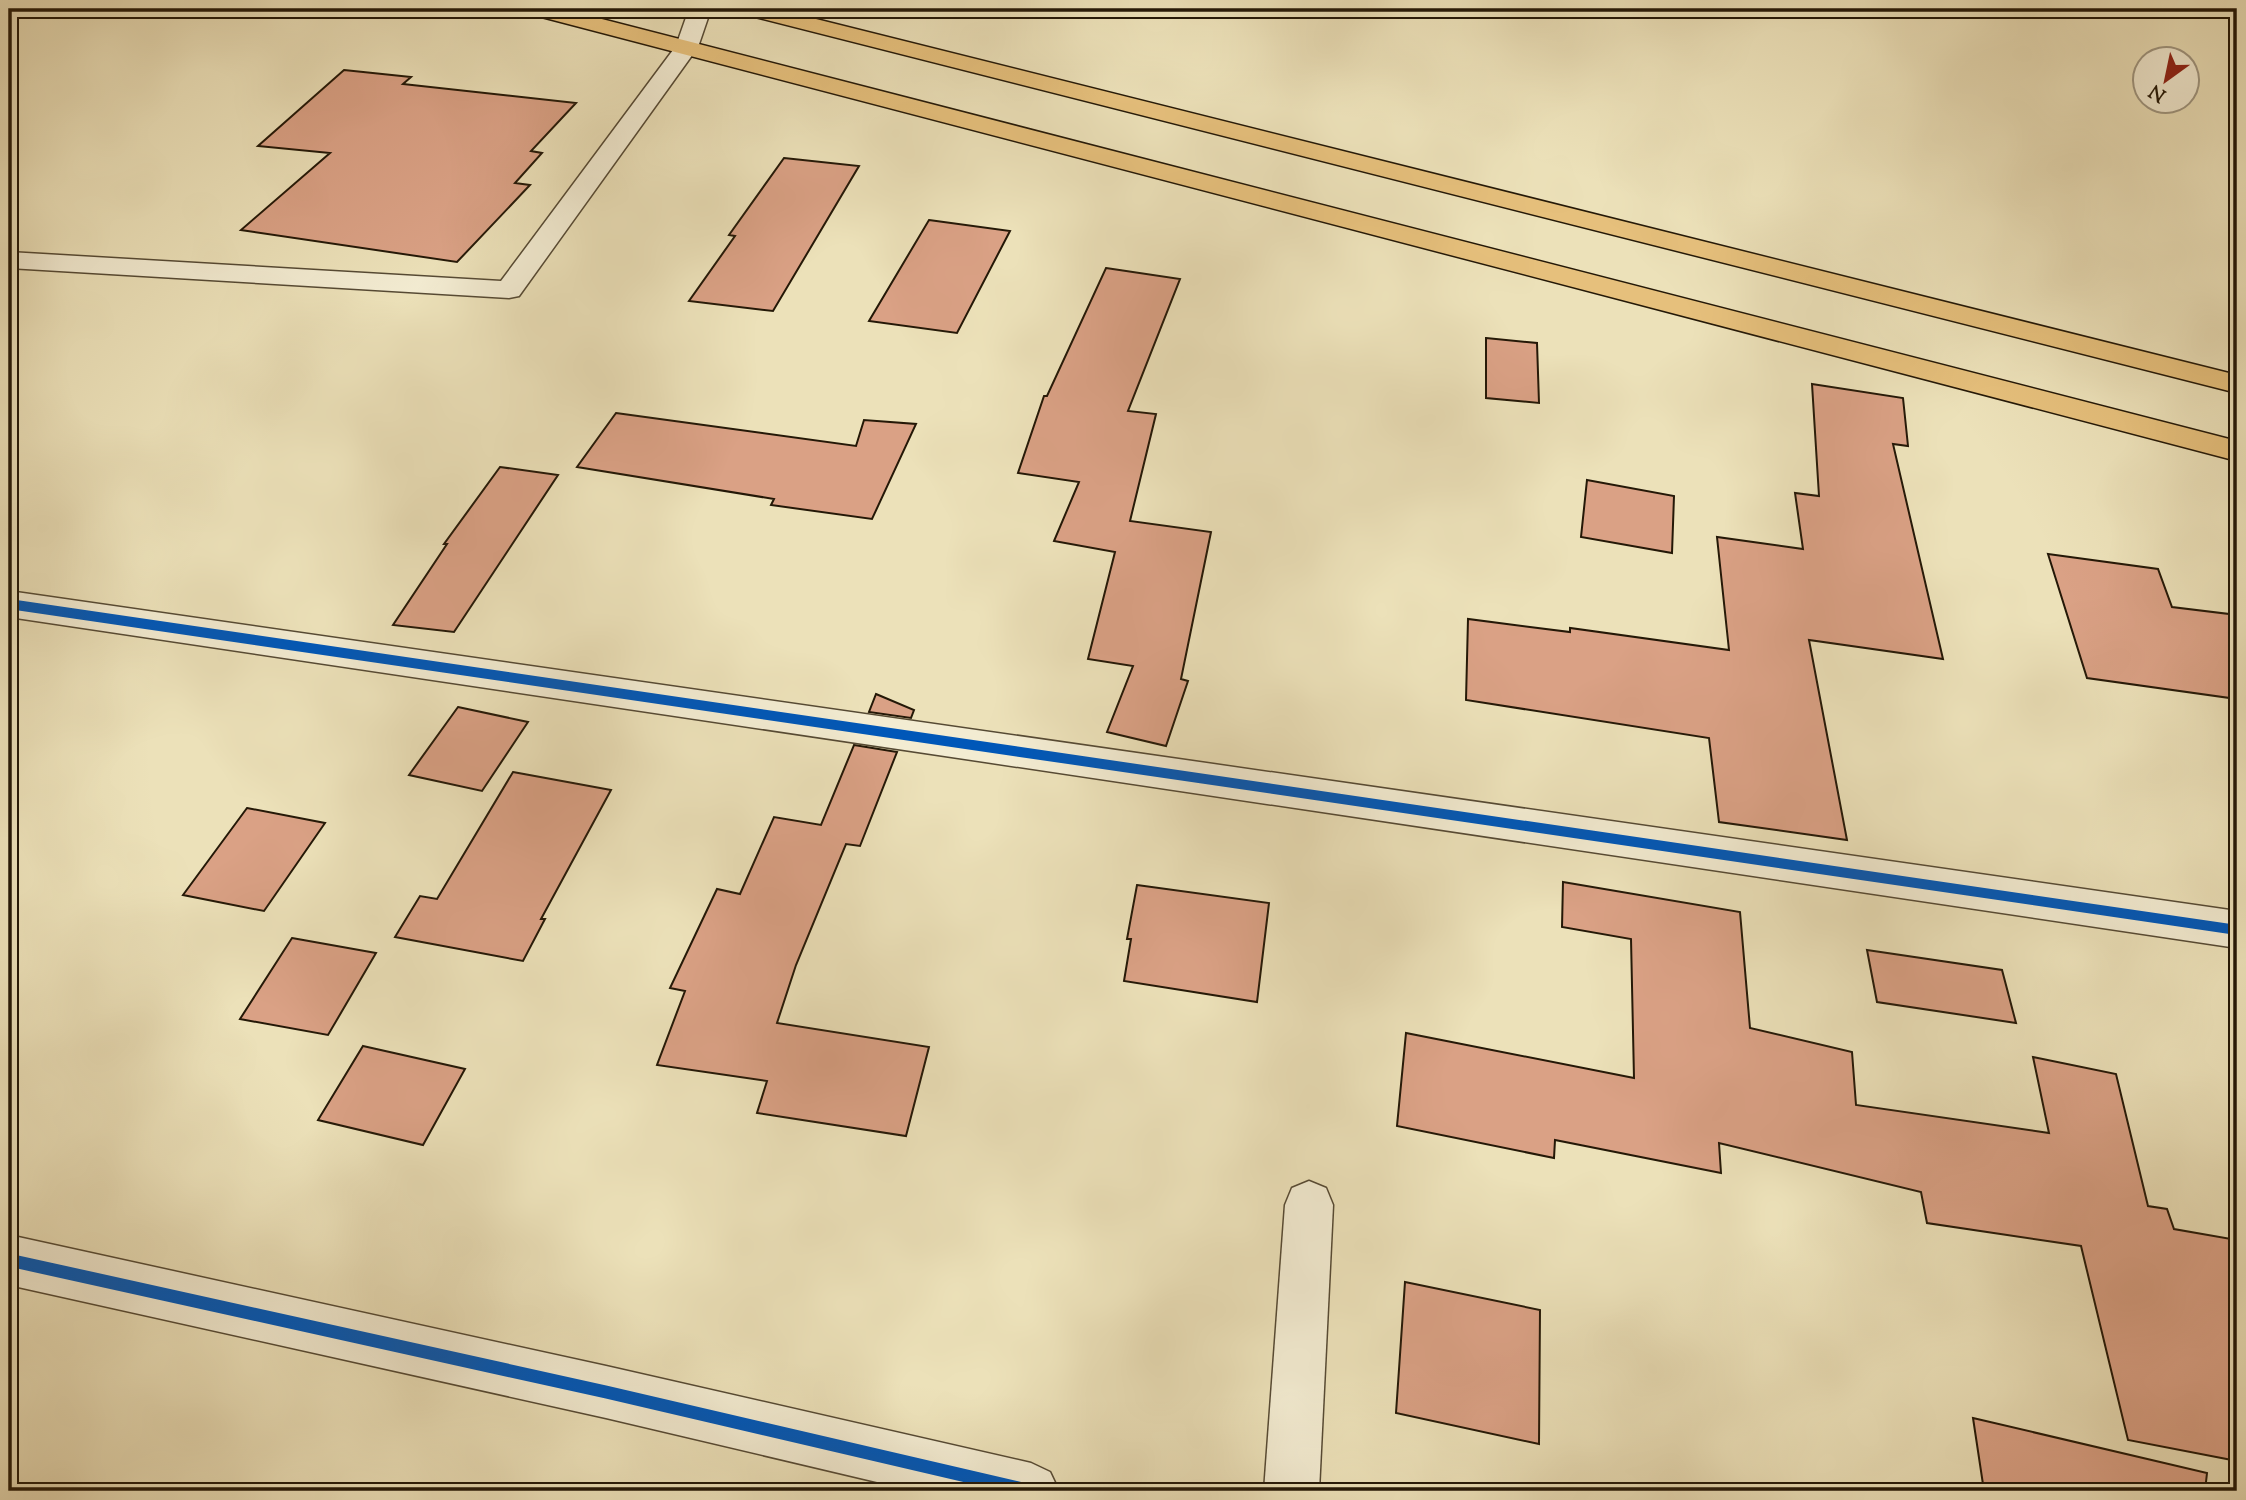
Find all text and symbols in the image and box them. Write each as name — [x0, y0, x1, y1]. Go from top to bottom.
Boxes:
north arrow — [2130, 46, 2200, 116]
text: N — [2144, 77, 2172, 108]

